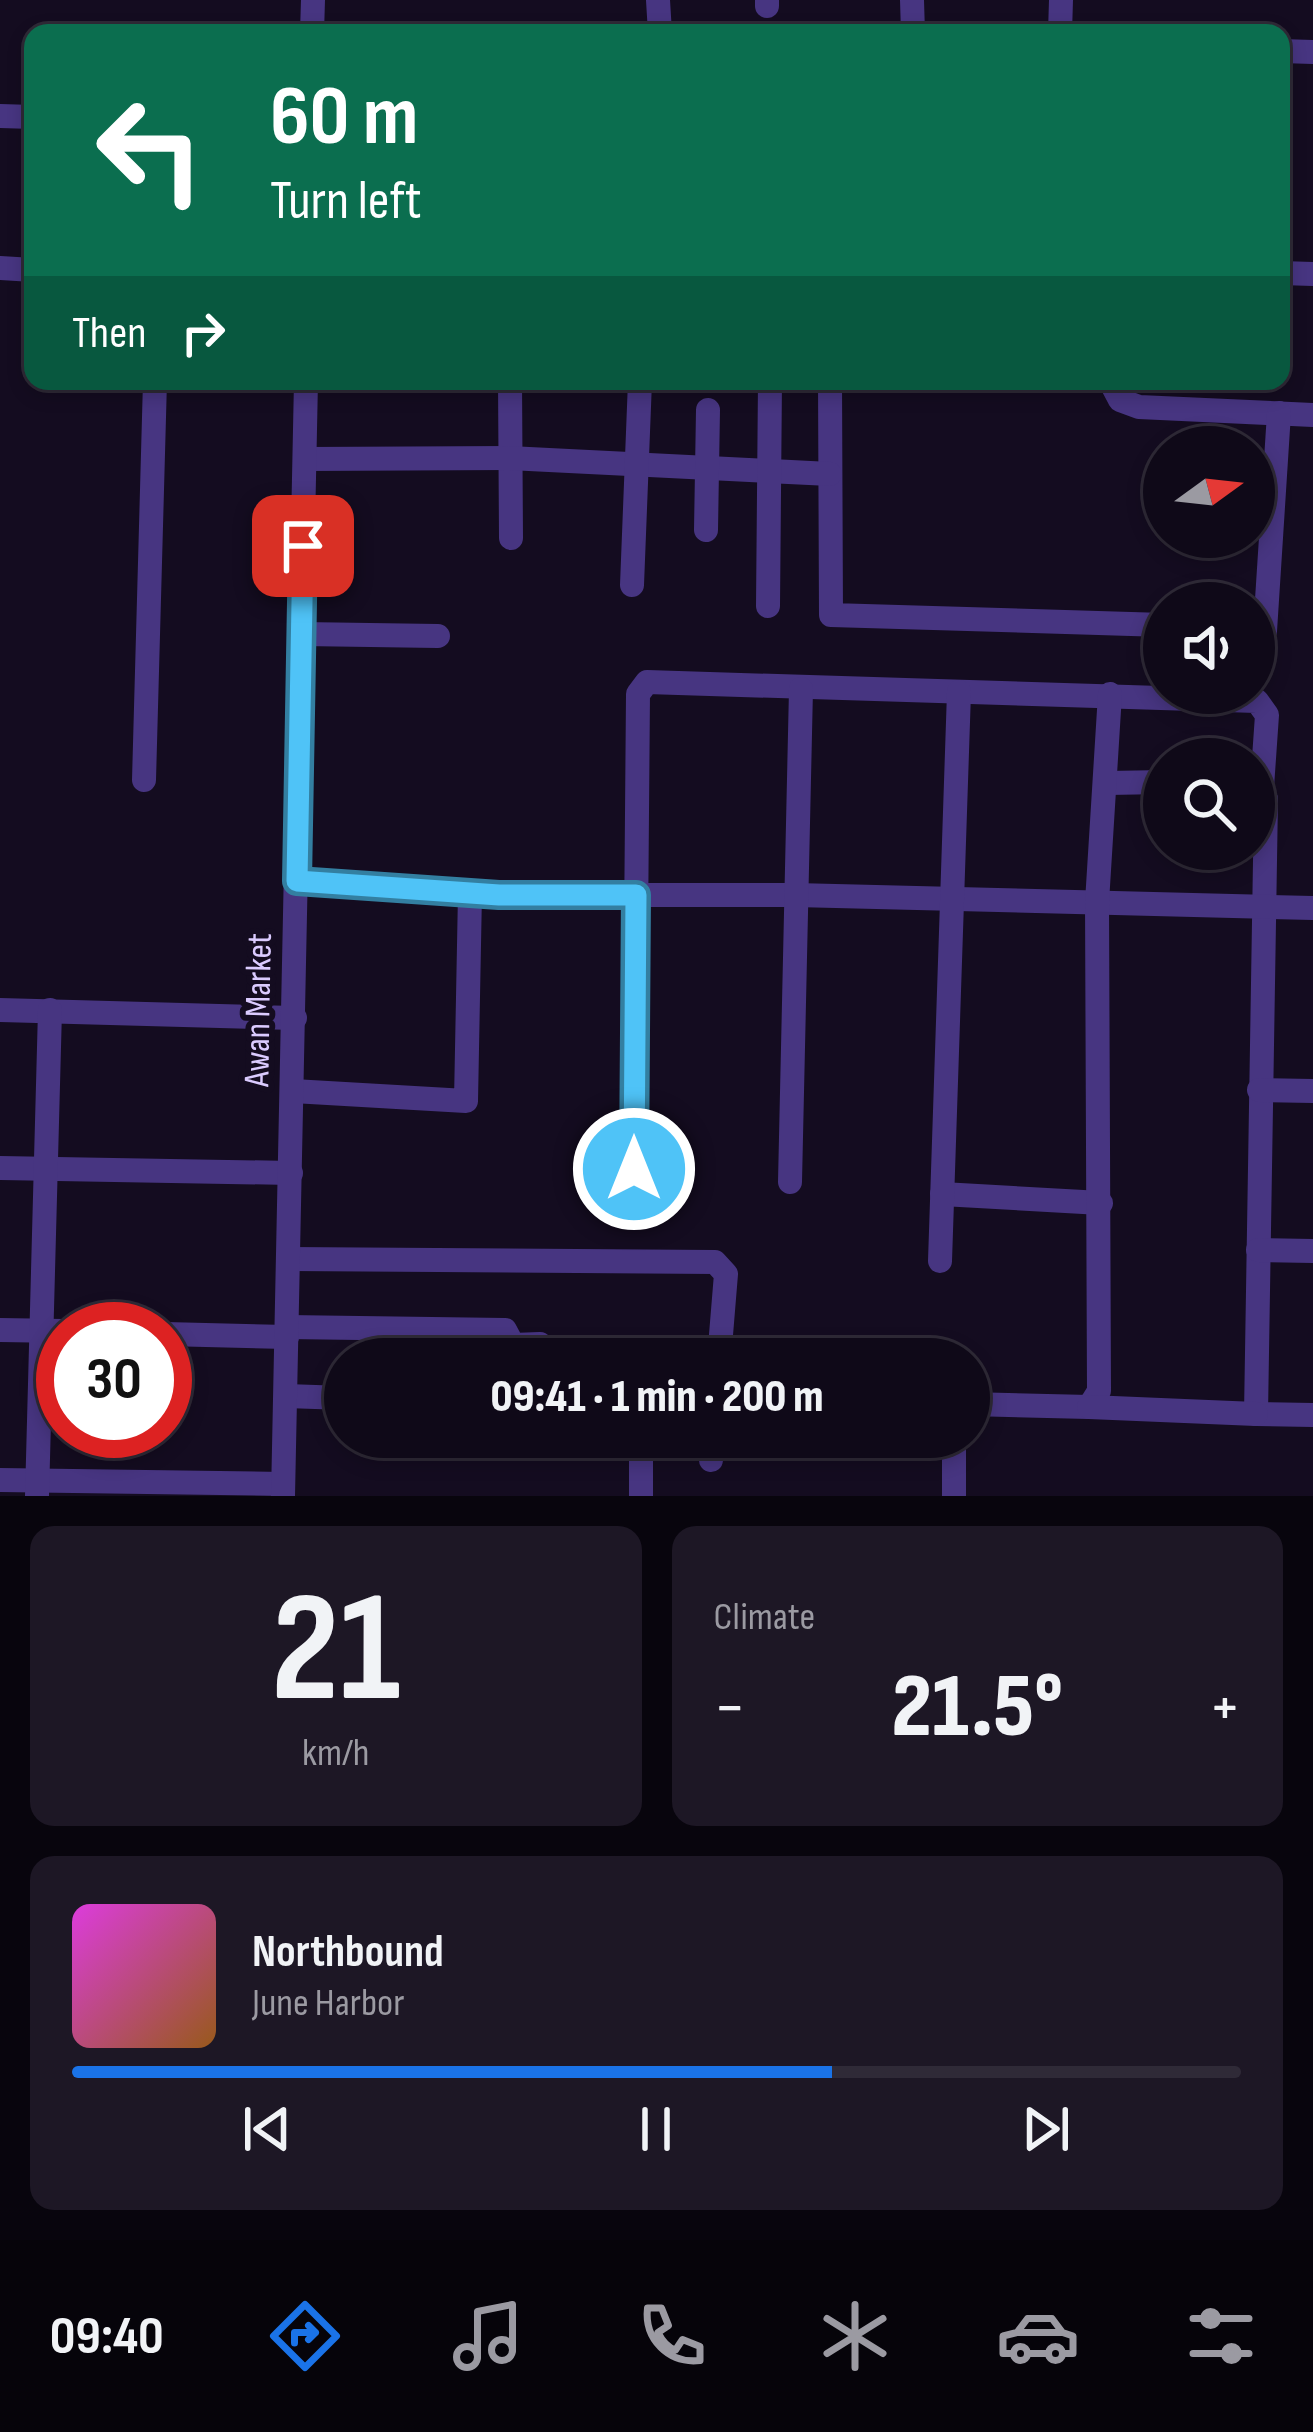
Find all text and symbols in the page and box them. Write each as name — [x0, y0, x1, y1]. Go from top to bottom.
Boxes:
text: 60 m — [270, 67, 418, 168]
icon: left — [72, 72, 228, 228]
text: Turn left — [270, 169, 422, 234]
icon: right — [170, 300, 236, 366]
text: Then — [72, 306, 146, 361]
north arrow — [1143, 426, 1275, 558]
map controls — [1143, 426, 1275, 870]
pin — [252, 495, 354, 597]
icon: arrive — [270, 513, 336, 579]
button: sound — [1143, 582, 1275, 714]
button: search — [1143, 738, 1275, 870]
street label: Awan Market — [236, 933, 282, 1088]
position arrow — [571, 1106, 697, 1232]
speed limit sign: 30 — [36, 1302, 192, 1458]
text: 09:41 · 1 min · 200 m — [491, 1370, 824, 1425]
text: 21 — [271, 1558, 401, 1745]
text: Climate — [714, 1594, 815, 1641]
text: 21.5° — [892, 1654, 1063, 1762]
text: − — [714, 1669, 746, 1748]
text: + — [1209, 1669, 1241, 1748]
text: km/h — [302, 1730, 369, 1777]
text: Northbound — [252, 1925, 444, 1980]
text: June Harbor — [252, 1980, 404, 2027]
icon: previous — [234, 2096, 300, 2162]
icon: pause — [623, 2096, 689, 2162]
icon: next — [1013, 2096, 1079, 2162]
icon: directions — [263, 2294, 347, 2378]
icon: music — [446, 2294, 530, 2378]
icon: phone — [630, 2294, 714, 2378]
icon: climate — [813, 2294, 897, 2378]
icon: car — [996, 2294, 1080, 2378]
icon: filters — [1179, 2294, 1263, 2378]
text: 09:40 — [50, 2304, 164, 2369]

